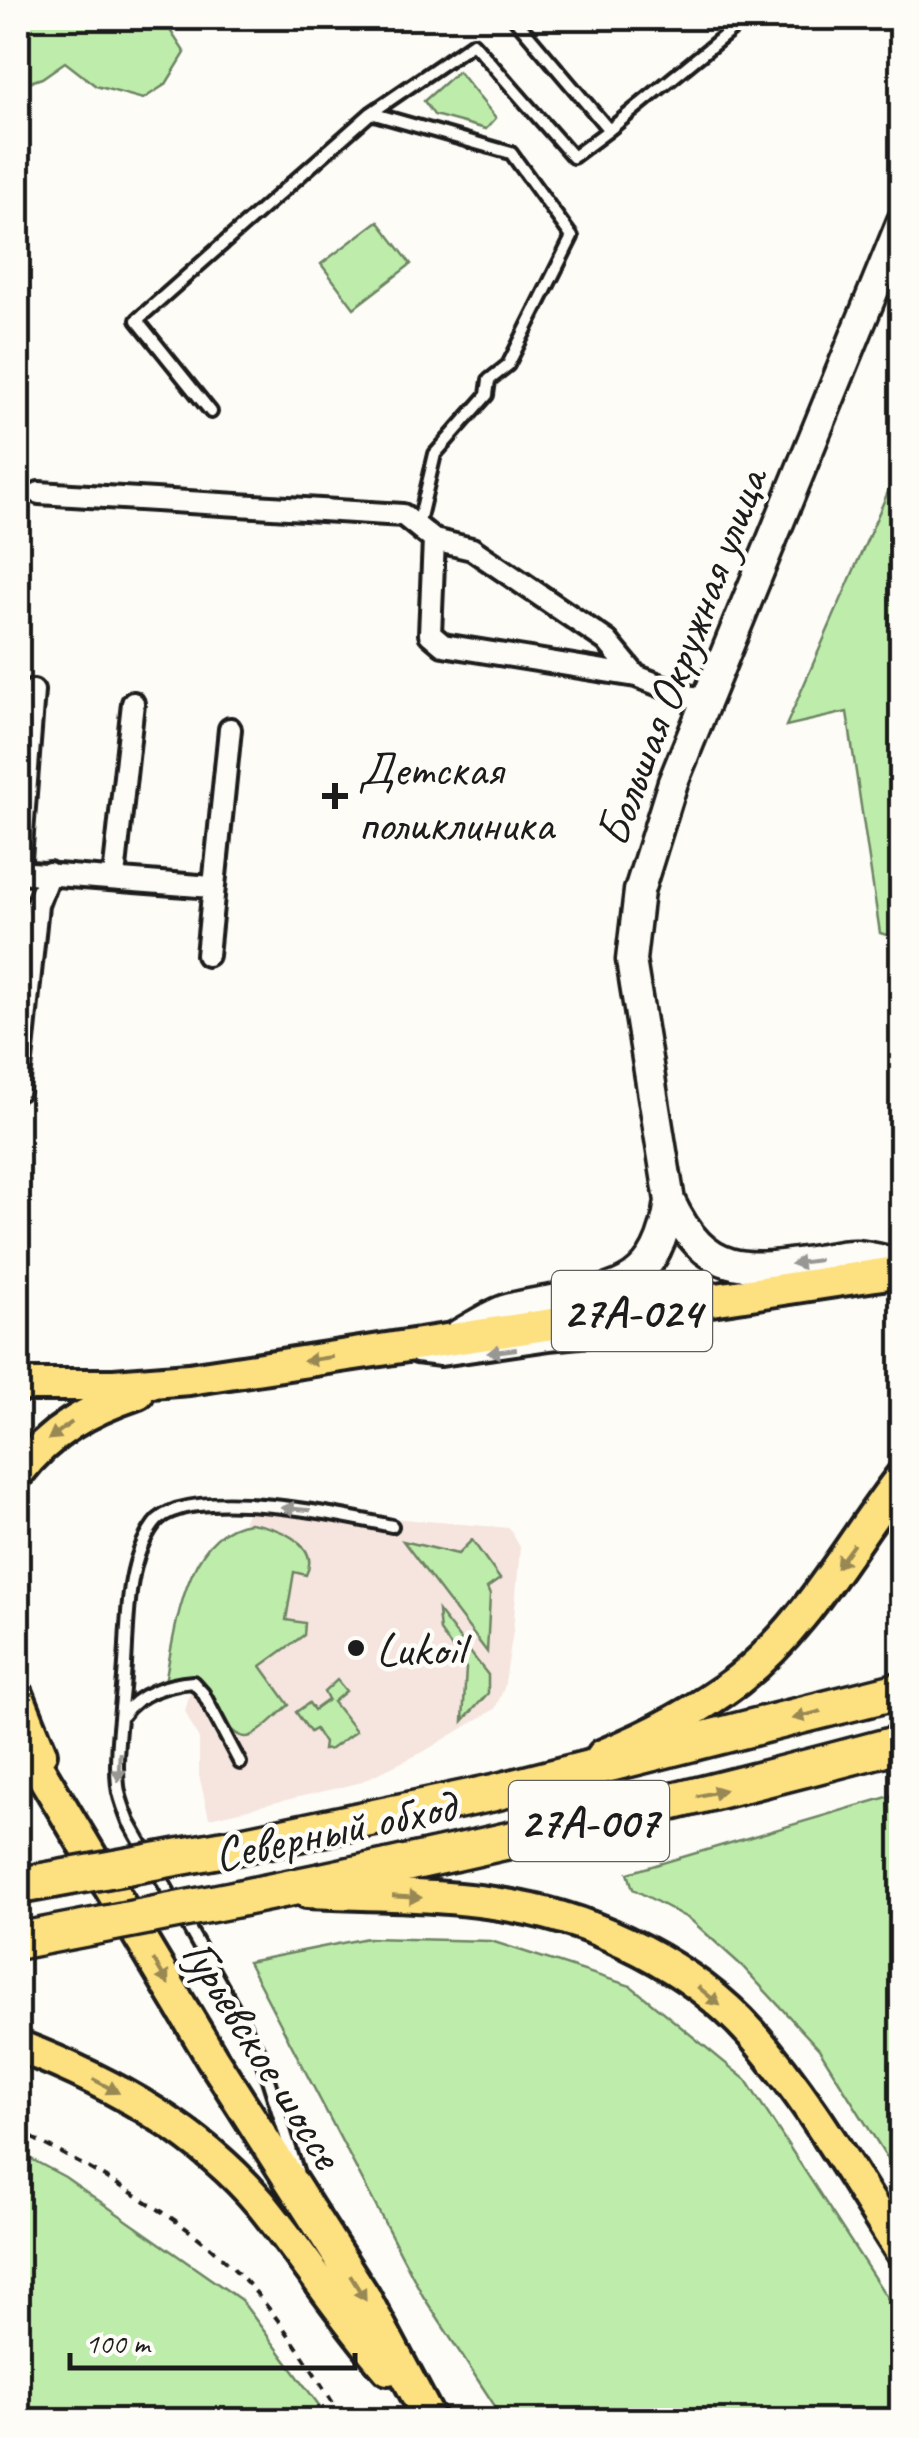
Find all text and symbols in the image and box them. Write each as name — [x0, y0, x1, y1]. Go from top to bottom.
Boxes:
street label: Большая Окружная улица — [581, 456, 782, 854]
place label: Детская поликлиника — [358, 739, 556, 854]
marker: Детская поликлиника — [322, 783, 348, 809]
one-way arrow — [789, 1254, 821, 1270]
road number: 27А-024 — [552, 1271, 712, 1351]
one-way arrow — [485, 1343, 517, 1359]
one-way arrow — [301, 1351, 333, 1367]
one-way arrow — [47, 1420, 73, 1440]
one-way arrow — [279, 1501, 311, 1517]
one-way arrow — [836, 1542, 856, 1569]
place label: Lukoil — [376, 1619, 472, 1679]
marker: Lukoil — [345, 1637, 367, 1659]
one-way arrow — [791, 1707, 822, 1723]
one-way arrow — [111, 1751, 127, 1783]
street label: Северный обход — [208, 1774, 465, 1885]
road number: 27А-007 — [509, 1781, 669, 1861]
one-way arrow — [696, 1785, 727, 1800]
one-way arrow — [391, 1889, 423, 1905]
street label: Гурьевское шоссе — [169, 1928, 359, 2182]
one-way arrow — [152, 1958, 169, 1986]
one-way arrow — [696, 1985, 721, 2006]
one-way arrow — [92, 2077, 120, 2094]
one-way arrow — [348, 2274, 367, 2301]
scale bar — [70, 2308, 355, 2370]
text: 100 m — [85, 2324, 152, 2362]

